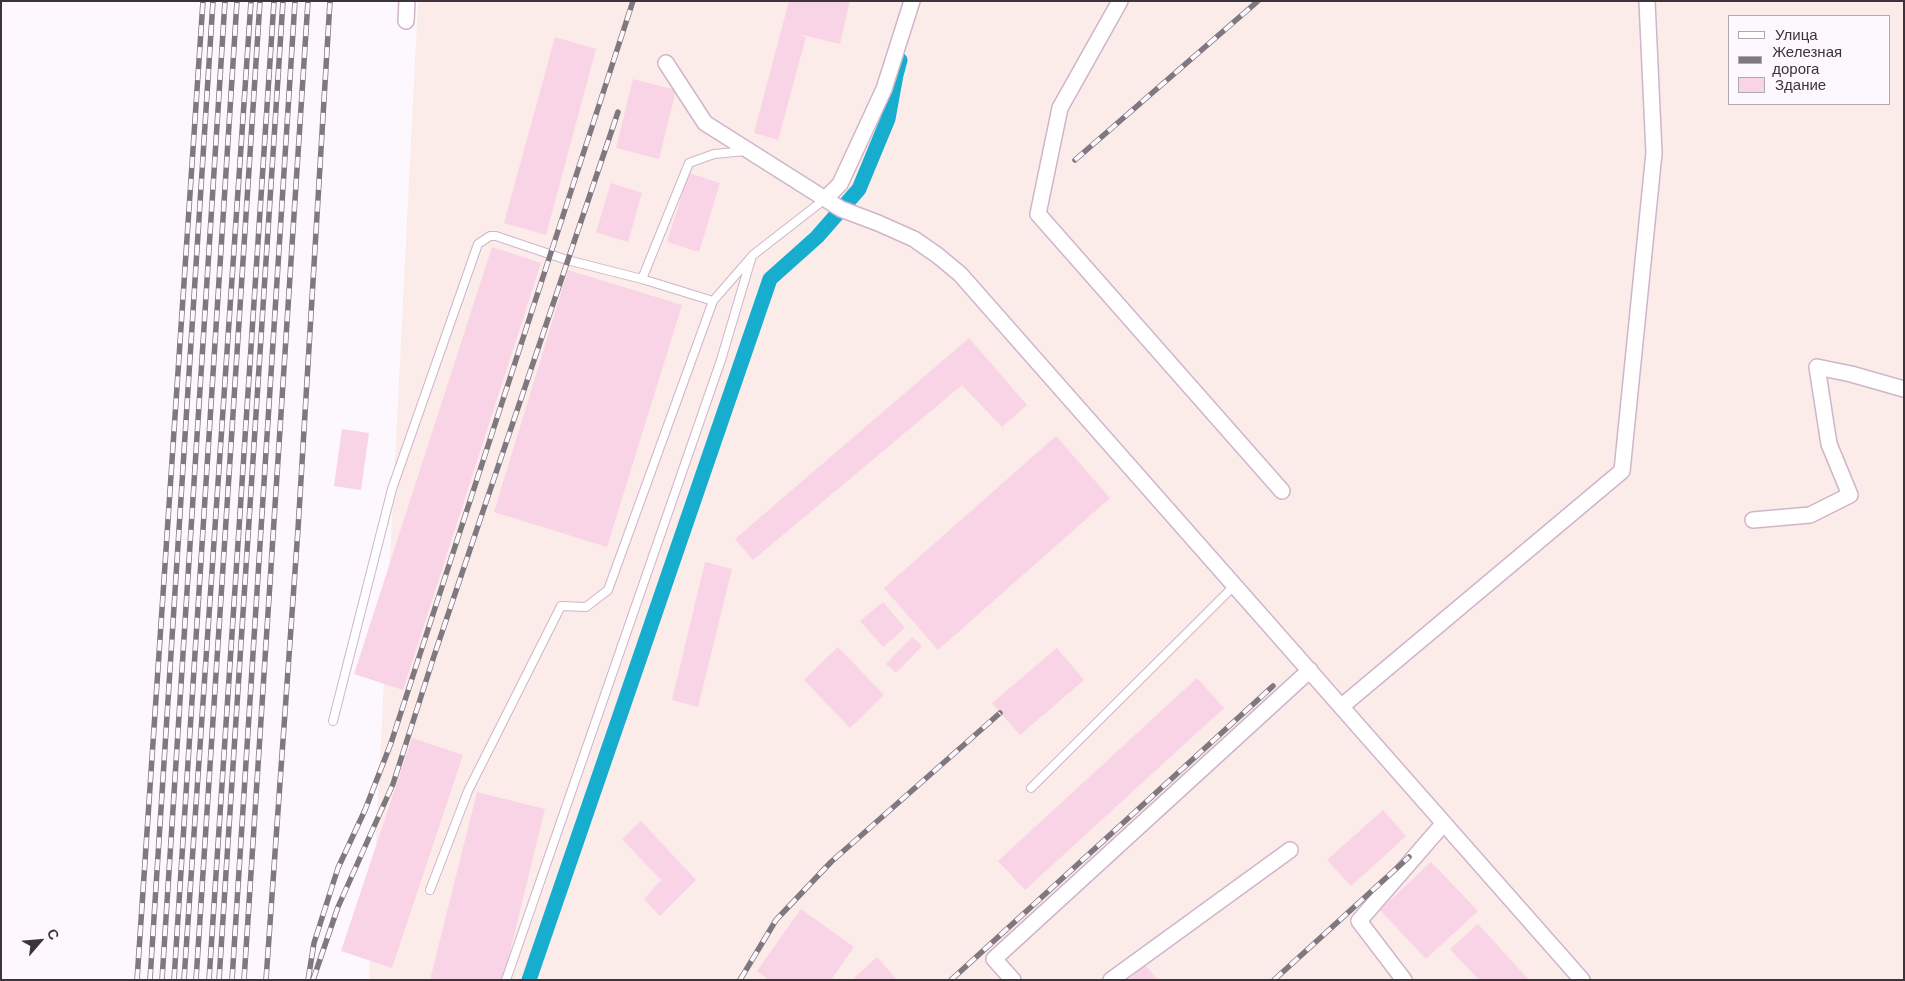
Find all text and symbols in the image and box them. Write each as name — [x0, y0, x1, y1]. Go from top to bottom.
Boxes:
legend — [1728, 15, 1890, 105]
text: Улица — [1775, 26, 1818, 43]
text: Железная дорога — [1772, 43, 1842, 77]
text: Здание — [1775, 76, 1826, 93]
north arrow — [15, 916, 65, 966]
text: С — [44, 926, 63, 942]

